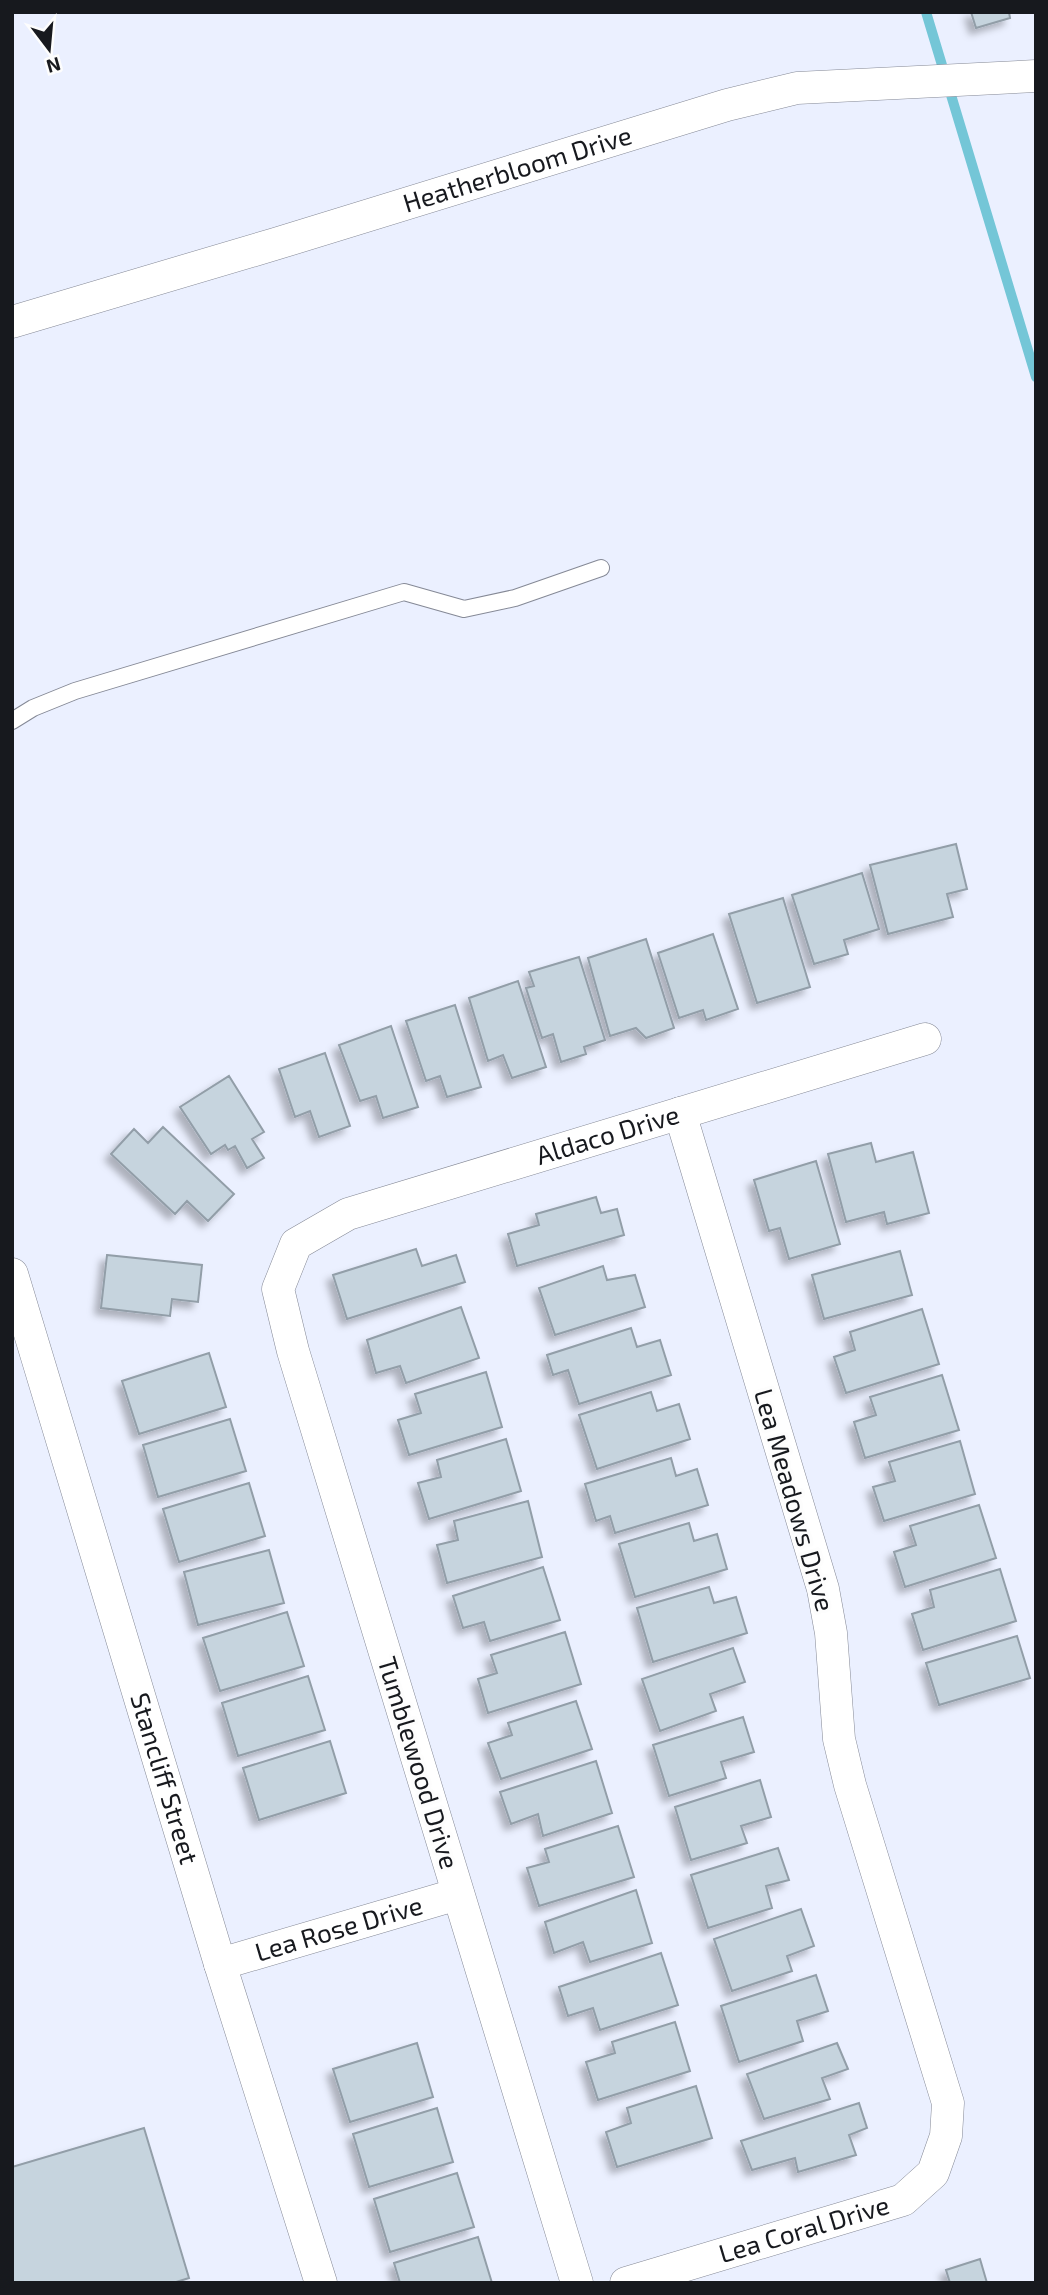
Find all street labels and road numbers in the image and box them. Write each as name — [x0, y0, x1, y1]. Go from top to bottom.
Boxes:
street label: Heatherbloom Drive — [399, 118, 635, 218]
street label: Aldaco Drive — [532, 1097, 683, 1170]
street label: Lea Meadows Drive — [749, 1385, 842, 1614]
street label: Tumblewood Drive — [372, 1653, 466, 1872]
street label: Stancliff Street — [125, 1689, 206, 1868]
street label: Lea Rose Drive — [251, 1888, 426, 1967]
street label: Lea Coral Drive — [715, 2188, 893, 2268]

